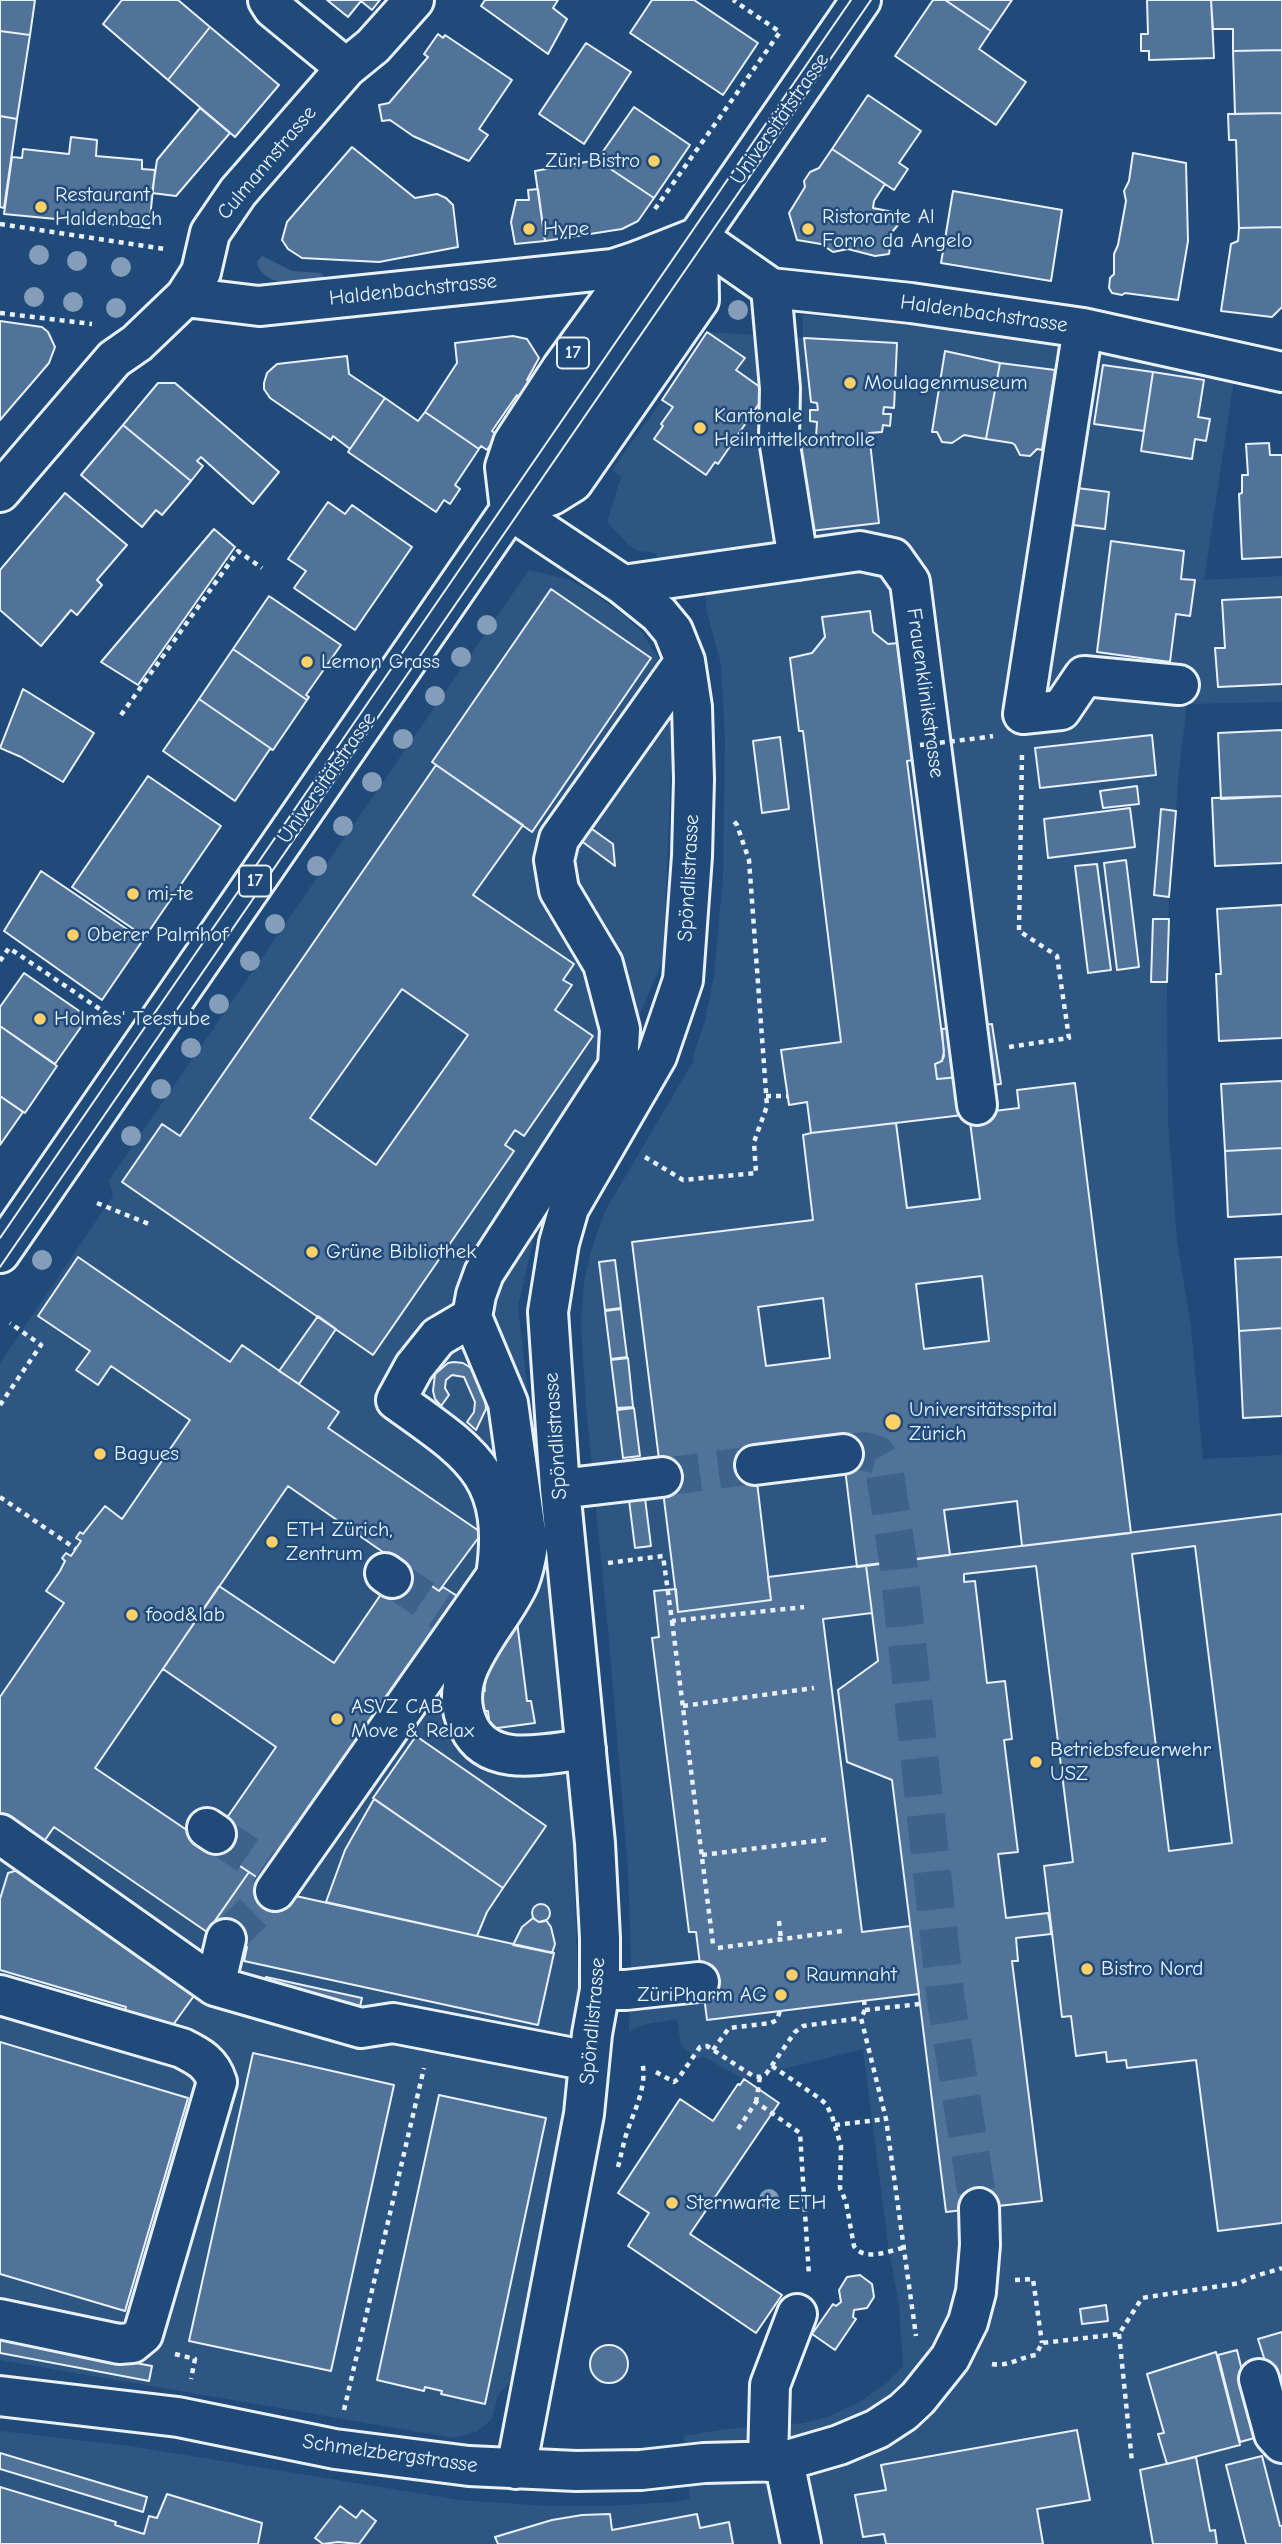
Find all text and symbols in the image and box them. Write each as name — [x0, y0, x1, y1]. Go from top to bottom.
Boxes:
street label: Universitätstrasse — [725, 48, 835, 190]
street label: Culmannstrasse — [212, 101, 322, 225]
place label: Züri Bistro — [545, 148, 640, 174]
marker: Züri Bistro — [646, 153, 662, 169]
place label: Restaurant Haldenbach — [55, 182, 162, 232]
marker: Restaurant Haldenbach — [33, 199, 49, 215]
place label: Ristorante Al Forno da Angelo — [822, 204, 972, 254]
place label: Hype — [543, 216, 589, 242]
marker: Hype — [521, 221, 537, 237]
marker: Ristorante Al Forno da Angelo — [800, 221, 816, 237]
street label: Haldenbachstrasse — [328, 269, 498, 311]
street label: Haldenbachstrasse — [899, 290, 1069, 338]
road number: 17 — [557, 338, 589, 368]
place label: Moulagenmuseum — [864, 370, 1028, 396]
marker: Moulagenmuseum — [842, 375, 858, 391]
place label: Kantonale Heilmittelkontrolle — [714, 403, 875, 453]
marker: Kantonale Heilmittelkontrolle — [692, 420, 708, 436]
street label: Frauenklinikstrasse — [901, 606, 949, 780]
place label: Lemon Grass — [321, 649, 440, 675]
marker: Lemon Grass — [299, 654, 315, 670]
street label: Universitätstrasse — [272, 707, 382, 849]
street label: Spöndlistrasse — [673, 814, 705, 942]
road number: 17 — [239, 866, 271, 897]
place label: mi-te — [147, 881, 193, 907]
marker: mi-te — [125, 886, 141, 902]
place label: Oberer Palmhof — [87, 922, 228, 948]
marker: Oberer Palmhof — [65, 927, 81, 943]
place label: Holmes' Teestube — [54, 1006, 210, 1032]
marker: Holmes' Teestube — [32, 1011, 48, 1027]
place label: Grüne Bibliothek — [326, 1239, 477, 1265]
marker: Grüne Bibliothek — [304, 1244, 320, 1260]
street label: Spöndlistrasse — [539, 1372, 573, 1500]
place label: Universitätsspital Zürich — [909, 1397, 1057, 1447]
marker: Universitätsspital Zürich — [883, 1412, 903, 1432]
place label: Bagues — [114, 1441, 179, 1467]
marker: Bagues — [92, 1446, 108, 1462]
place label: ETH Zürich, Zentrum — [286, 1517, 393, 1567]
marker: ETH Zürich, Zentrum — [264, 1534, 280, 1550]
place label: food&lab — [146, 1602, 225, 1628]
marker: food&lab — [124, 1607, 140, 1623]
place label: ASVZ CAB Move & Relax — [351, 1694, 474, 1744]
marker: ASVZ CAB Move & Relax — [329, 1711, 345, 1727]
place label: Betriebsfeuerwehr USZ — [1050, 1737, 1211, 1787]
marker: Betriebsfeuerwehr USZ — [1028, 1754, 1044, 1770]
street label: Spöndlistrasse — [575, 1956, 611, 2086]
place label: Bistro Nord — [1101, 1956, 1203, 1982]
marker: Bistro Nord — [1079, 1961, 1095, 1977]
place label: Raumnaht — [806, 1962, 897, 1988]
marker: Raumnaht — [784, 1967, 800, 1983]
place label: ZüriPharm AG — [637, 1982, 767, 2008]
marker: ZüriPharm AG — [773, 1987, 789, 2003]
place label: Sternwarte ETH — [686, 2190, 827, 2216]
marker: Sternwarte ETH — [664, 2195, 680, 2211]
street label: Schmelzbergstrasse — [301, 2429, 479, 2479]

